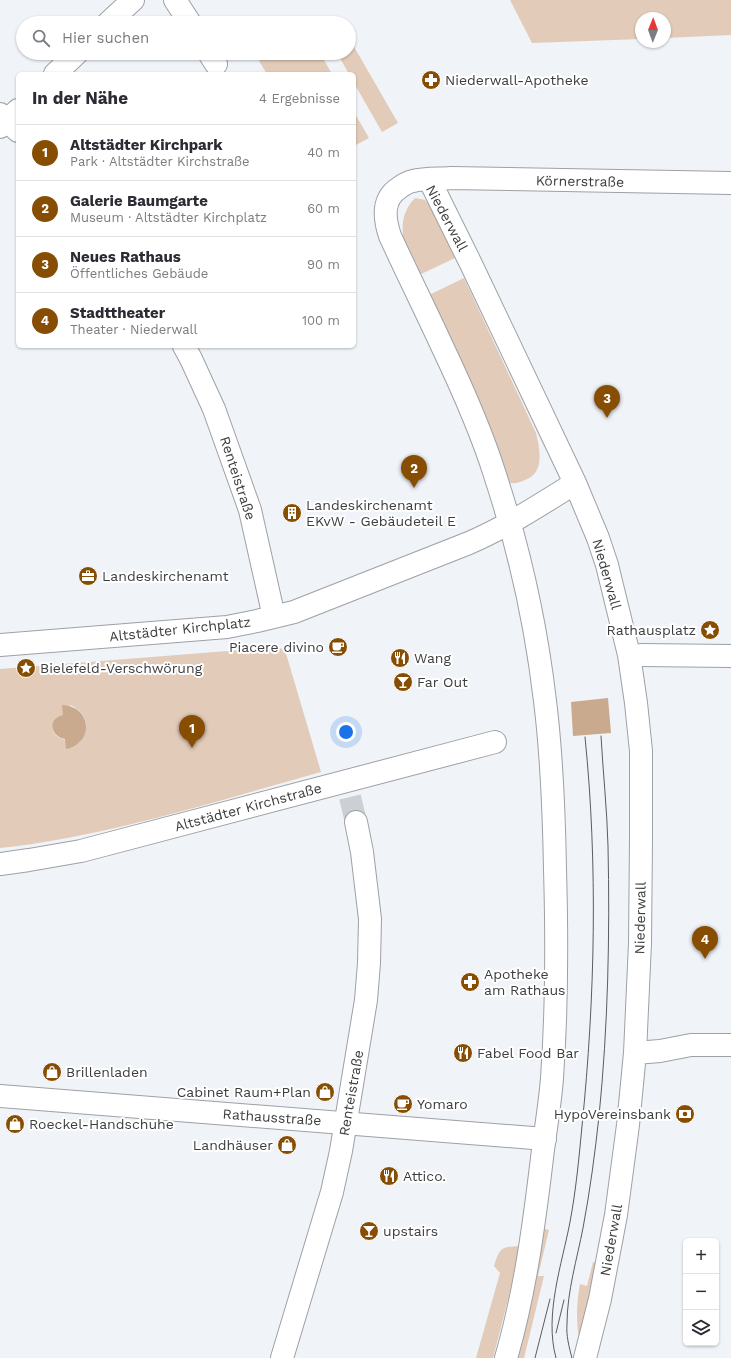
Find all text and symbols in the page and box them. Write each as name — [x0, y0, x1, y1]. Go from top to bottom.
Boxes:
north arrow — [635, 12, 671, 48]
search box — [16, 16, 356, 60]
icon: search — [30, 27, 52, 49]
text: Hier suchen — [62, 29, 149, 47]
pharmacy icon: Niederwall-Apotheke — [420, 69, 442, 91]
place label: Niederwall-Apotheke — [445, 72, 589, 88]
text: In der Nähe — [32, 88, 128, 108]
text: 4 Ergebnisse — [259, 91, 340, 106]
text: Altstädter Kirchpark — [70, 136, 223, 154]
text: 1 — [42, 145, 48, 160]
text: 40 m — [307, 145, 340, 160]
text: Park · Altstädter Kirchstraße — [70, 154, 250, 169]
street label: Körnerstraße — [536, 172, 624, 190]
street label: Niederwall — [423, 182, 471, 254]
text: Galerie Baumgarte — [70, 192, 208, 210]
text: 2 — [41, 201, 49, 216]
text: 60 m — [307, 201, 340, 216]
text: Museum · Altstädter Kirchplatz — [70, 210, 267, 225]
text: Neues Rathaus — [70, 248, 181, 266]
text: 3 — [41, 257, 49, 272]
text: 90 m — [307, 257, 340, 272]
text: Öffentliches Gebäude — [70, 266, 208, 281]
text: Stadttheater — [70, 304, 165, 322]
text: 4 — [41, 313, 49, 328]
text: 100 m — [302, 313, 340, 328]
text: Theater · Niederwall — [70, 322, 198, 337]
pin: 3 — [594, 385, 620, 418]
street label: Renteistraße — [217, 434, 259, 522]
pin: 2 — [401, 455, 427, 488]
place label: Landeskirchenamt EKvW - Gebäudeteil E — [306, 497, 456, 529]
building icon: Landeskirchenamt EKvW - Gebäudeteil E — [281, 502, 303, 524]
street label: Niederwall — [589, 537, 625, 612]
office icon: Landeskirchenamt — [77, 565, 99, 587]
place label: Landeskirchenamt — [102, 568, 229, 584]
street label: Altstädter Kirchplatz — [108, 614, 252, 644]
place icon: Rathausplatz — [699, 619, 721, 641]
place label: Rathausplatz — [607, 622, 696, 638]
cafe icon: Piacere divino — [327, 636, 349, 658]
place label: Piacere divino — [229, 639, 324, 655]
restaurant icon: Wang — [389, 647, 411, 669]
place label: Wang — [414, 650, 451, 666]
place icon: Bielefeld-Verschwörung — [15, 657, 37, 679]
place label: Bielefeld-Verschwörung — [40, 660, 203, 676]
bar icon: Far Out — [392, 671, 414, 693]
place label: Far Out — [417, 674, 468, 690]
pin: 1 — [179, 715, 205, 748]
your location — [336, 722, 356, 742]
street label: Altstädter Kirchstraße — [173, 780, 323, 834]
street label: Niederwall — [631, 881, 649, 954]
pin: 4 — [692, 926, 718, 959]
place label: Apotheke am Rathaus — [484, 966, 565, 998]
pharmacy icon: Apotheke am Rathaus — [459, 971, 481, 993]
restaurant icon: Fabel Food Bar — [452, 1042, 474, 1064]
place label: Fabel Food Bar — [477, 1045, 579, 1061]
street label: Renteistraße — [336, 1049, 366, 1137]
shop icon: Brillenladen — [41, 1061, 63, 1083]
place label: Brillenladen — [66, 1064, 148, 1080]
shop icon: Cabinet Raum+Plan — [314, 1081, 336, 1103]
place label: Cabinet Raum+Plan — [177, 1084, 311, 1100]
cafe icon: Yomaro — [392, 1093, 414, 1115]
place label: Yomaro — [417, 1096, 468, 1112]
bank icon: HypoVereinsbank — [674, 1103, 696, 1125]
street label: Rathausstraße — [222, 1106, 322, 1128]
place label: HypoVereinsbank — [554, 1106, 671, 1122]
shop icon: Roeckel-Handschuhe — [4, 1113, 26, 1135]
place label: Roeckel-Handschuhe — [29, 1116, 174, 1132]
shop icon: Landhäuser — [276, 1134, 298, 1156]
place label: Landhäuser — [193, 1137, 273, 1153]
restaurant icon: Attico. — [378, 1165, 400, 1187]
place label: Attico. — [403, 1168, 446, 1184]
street label: Niederwall — [597, 1202, 625, 1277]
bar icon: upstairs — [358, 1220, 380, 1242]
place label: upstairs — [383, 1223, 438, 1239]
map controls — [683, 1238, 719, 1346]
button: + — [683, 1238, 719, 1274]
button: − — [683, 1274, 719, 1310]
button: layers — [683, 1310, 719, 1346]

